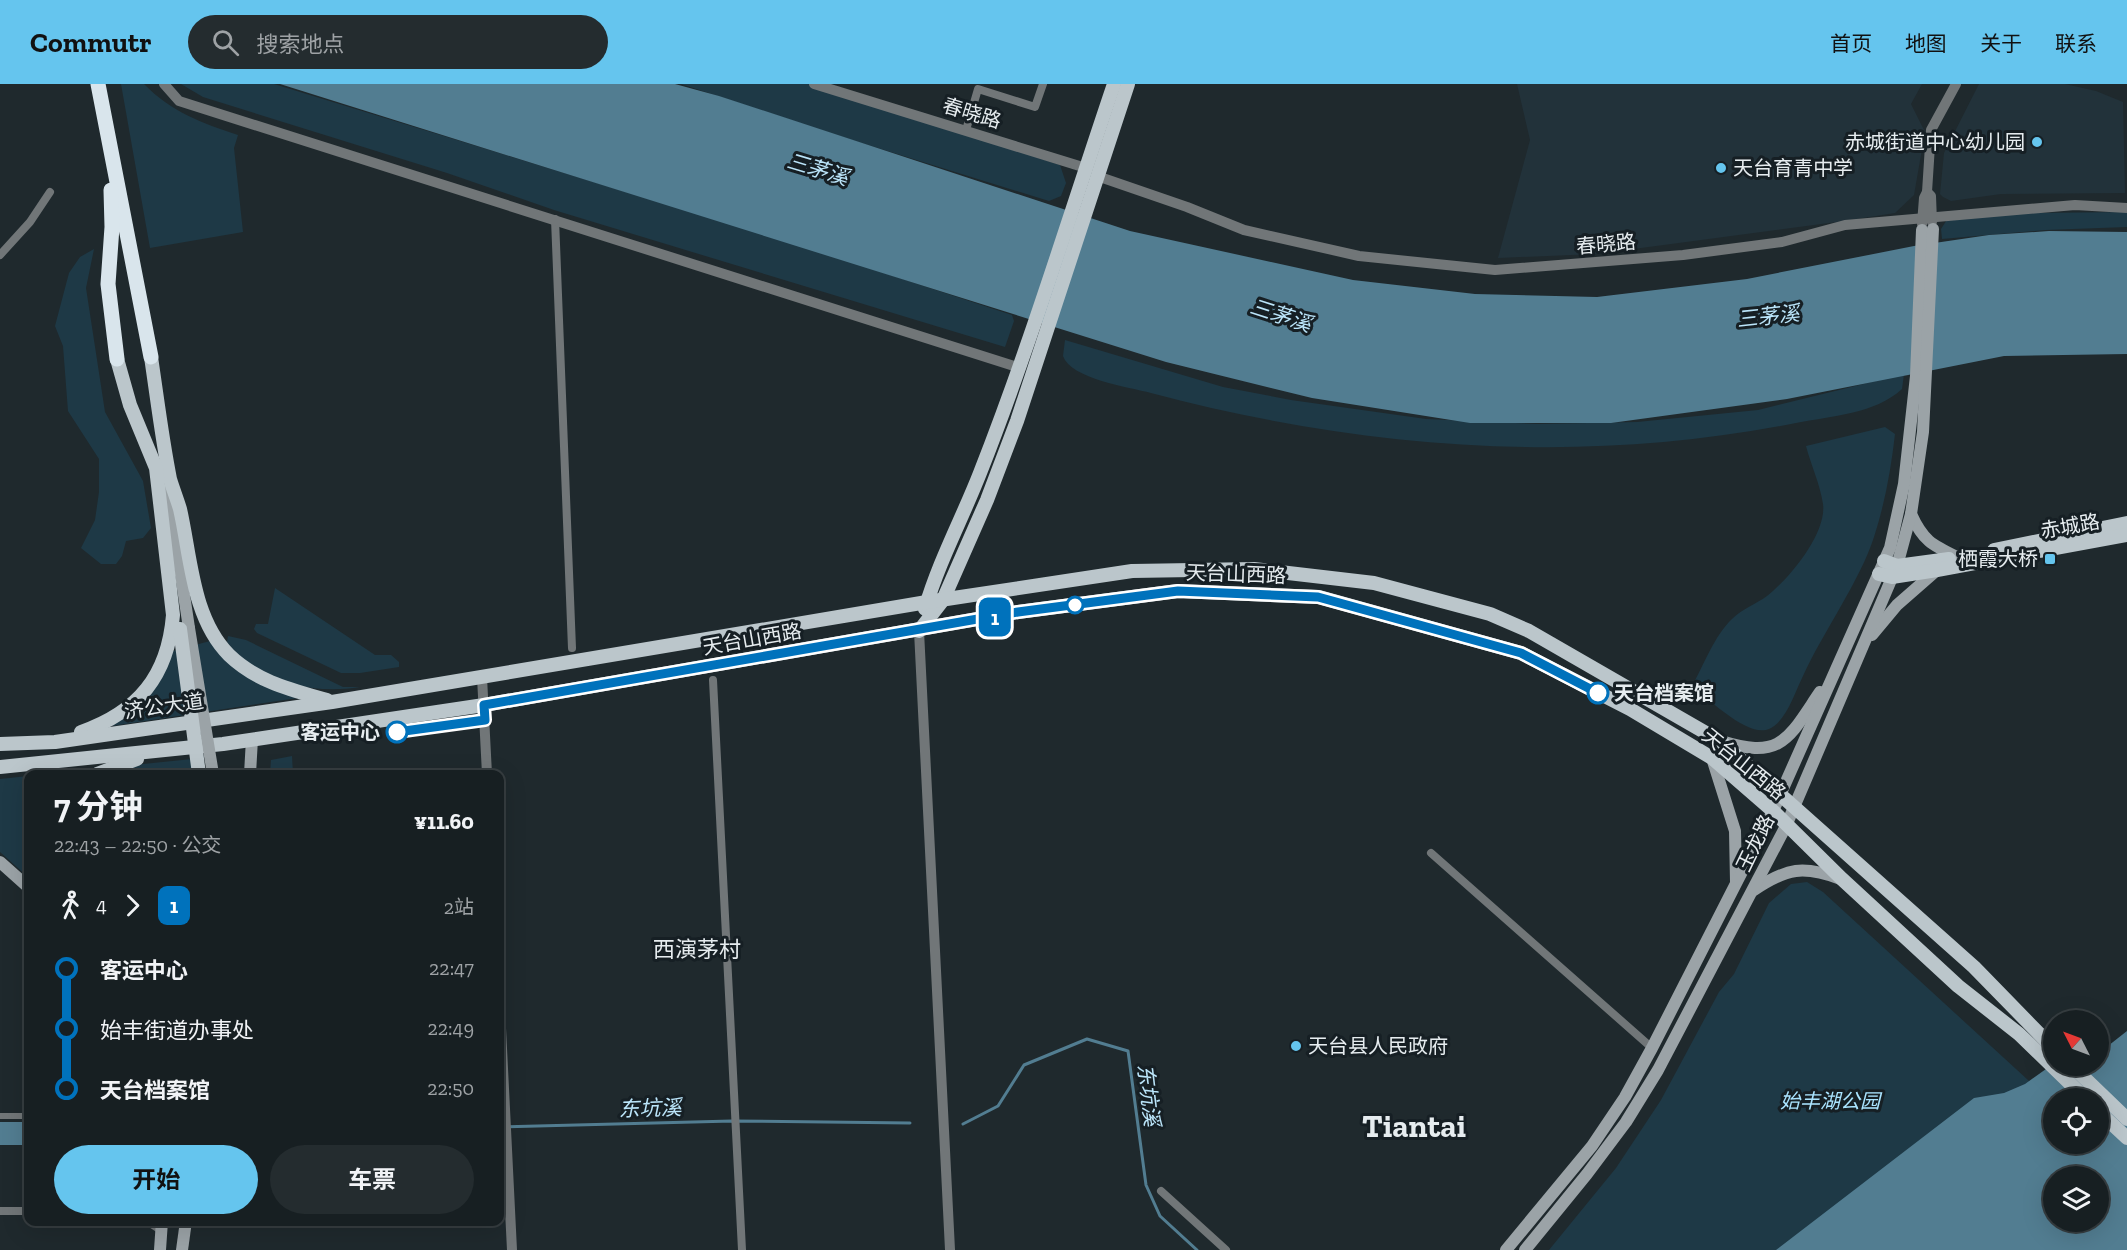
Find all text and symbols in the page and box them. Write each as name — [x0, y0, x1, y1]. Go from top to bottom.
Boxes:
search box — [188, 15, 608, 69]
text: Commutr — [30, 26, 152, 59]
icon: search — [209, 26, 242, 59]
text: 搜索地点 — [257, 31, 345, 58]
text: 首页 — [1830, 31, 1872, 56]
text: 地图 — [1905, 31, 1947, 56]
text: 关于 — [1980, 31, 2022, 56]
text: 联系 — [2055, 31, 2097, 56]
street label: 春晓路 — [940, 93, 1004, 133]
place label: 赤城街道中心幼儿园 — [1845, 130, 2025, 154]
marker: 赤城街道中心幼儿园 — [2030, 135, 2044, 149]
water label: 三茅溪 — [784, 148, 854, 191]
place label: 天台育青中学 — [1733, 156, 1853, 180]
marker: 天台育青中学 — [1714, 161, 1728, 175]
street label: 春晓路 — [1575, 229, 1637, 259]
water label: 三茅溪 — [1247, 293, 1317, 337]
water label: 三茅溪 — [1735, 300, 1803, 332]
street label: 赤城路 — [2038, 509, 2102, 543]
place label: 栖霞大桥 — [1958, 547, 2038, 571]
marker: 栖霞大桥 — [2043, 552, 2057, 566]
street label: 天台山西路 — [1186, 560, 1286, 588]
unlabelled marker — [1066, 596, 1084, 614]
line badge: 1 — [976, 598, 1014, 636]
text: 1 — [991, 605, 999, 630]
street label: 天台山西路 — [701, 618, 803, 660]
place label: 天台档案馆 — [1614, 681, 1714, 705]
marker: 天台档案馆 — [1587, 682, 1609, 704]
street label: 济公大道 — [123, 689, 205, 723]
place label: 客运中心 — [300, 720, 380, 744]
marker: 客运中心 — [386, 721, 408, 743]
street label: 天台山西路 — [1698, 723, 1790, 805]
text: 7 分钟 — [54, 787, 143, 826]
text: ¥11.60 — [414, 808, 474, 835]
street label: 玉龙路 — [1731, 811, 1779, 875]
text: 22:43 – 22:50 · 公交 — [54, 833, 221, 857]
icon: walk — [54, 889, 87, 922]
icon: forward — [116, 889, 149, 922]
text: 4 — [96, 893, 107, 917]
text: 1 — [170, 893, 178, 918]
text: 2站 — [444, 895, 474, 919]
district label: 西演茅村 — [653, 936, 741, 963]
text: 22:47 — [429, 956, 474, 980]
text: 客运中心 — [100, 957, 188, 984]
north arrow — [2043, 1010, 2109, 1076]
map controls — [2043, 1010, 2109, 1232]
text: 22:49 — [428, 1016, 474, 1040]
text: 始丰街道办事处 — [100, 1017, 254, 1044]
place label: 天台县人民政府 — [1308, 1034, 1448, 1058]
marker: 天台县人民政府 — [1289, 1039, 1303, 1053]
water label: 东坑溪 — [1133, 1062, 1165, 1130]
text: 22:50 — [427, 1076, 474, 1100]
text: 天台档案馆 — [100, 1077, 210, 1104]
button: locate — [2043, 1088, 2109, 1154]
park label: 始丰湖公园 — [1780, 1089, 1883, 1113]
water label: 东坑溪 — [618, 1094, 684, 1122]
district label: Tiantai — [1362, 1107, 1466, 1145]
button: 开始 — [54, 1145, 258, 1214]
button: 车票 — [270, 1145, 474, 1214]
button: layers — [2043, 1166, 2109, 1232]

